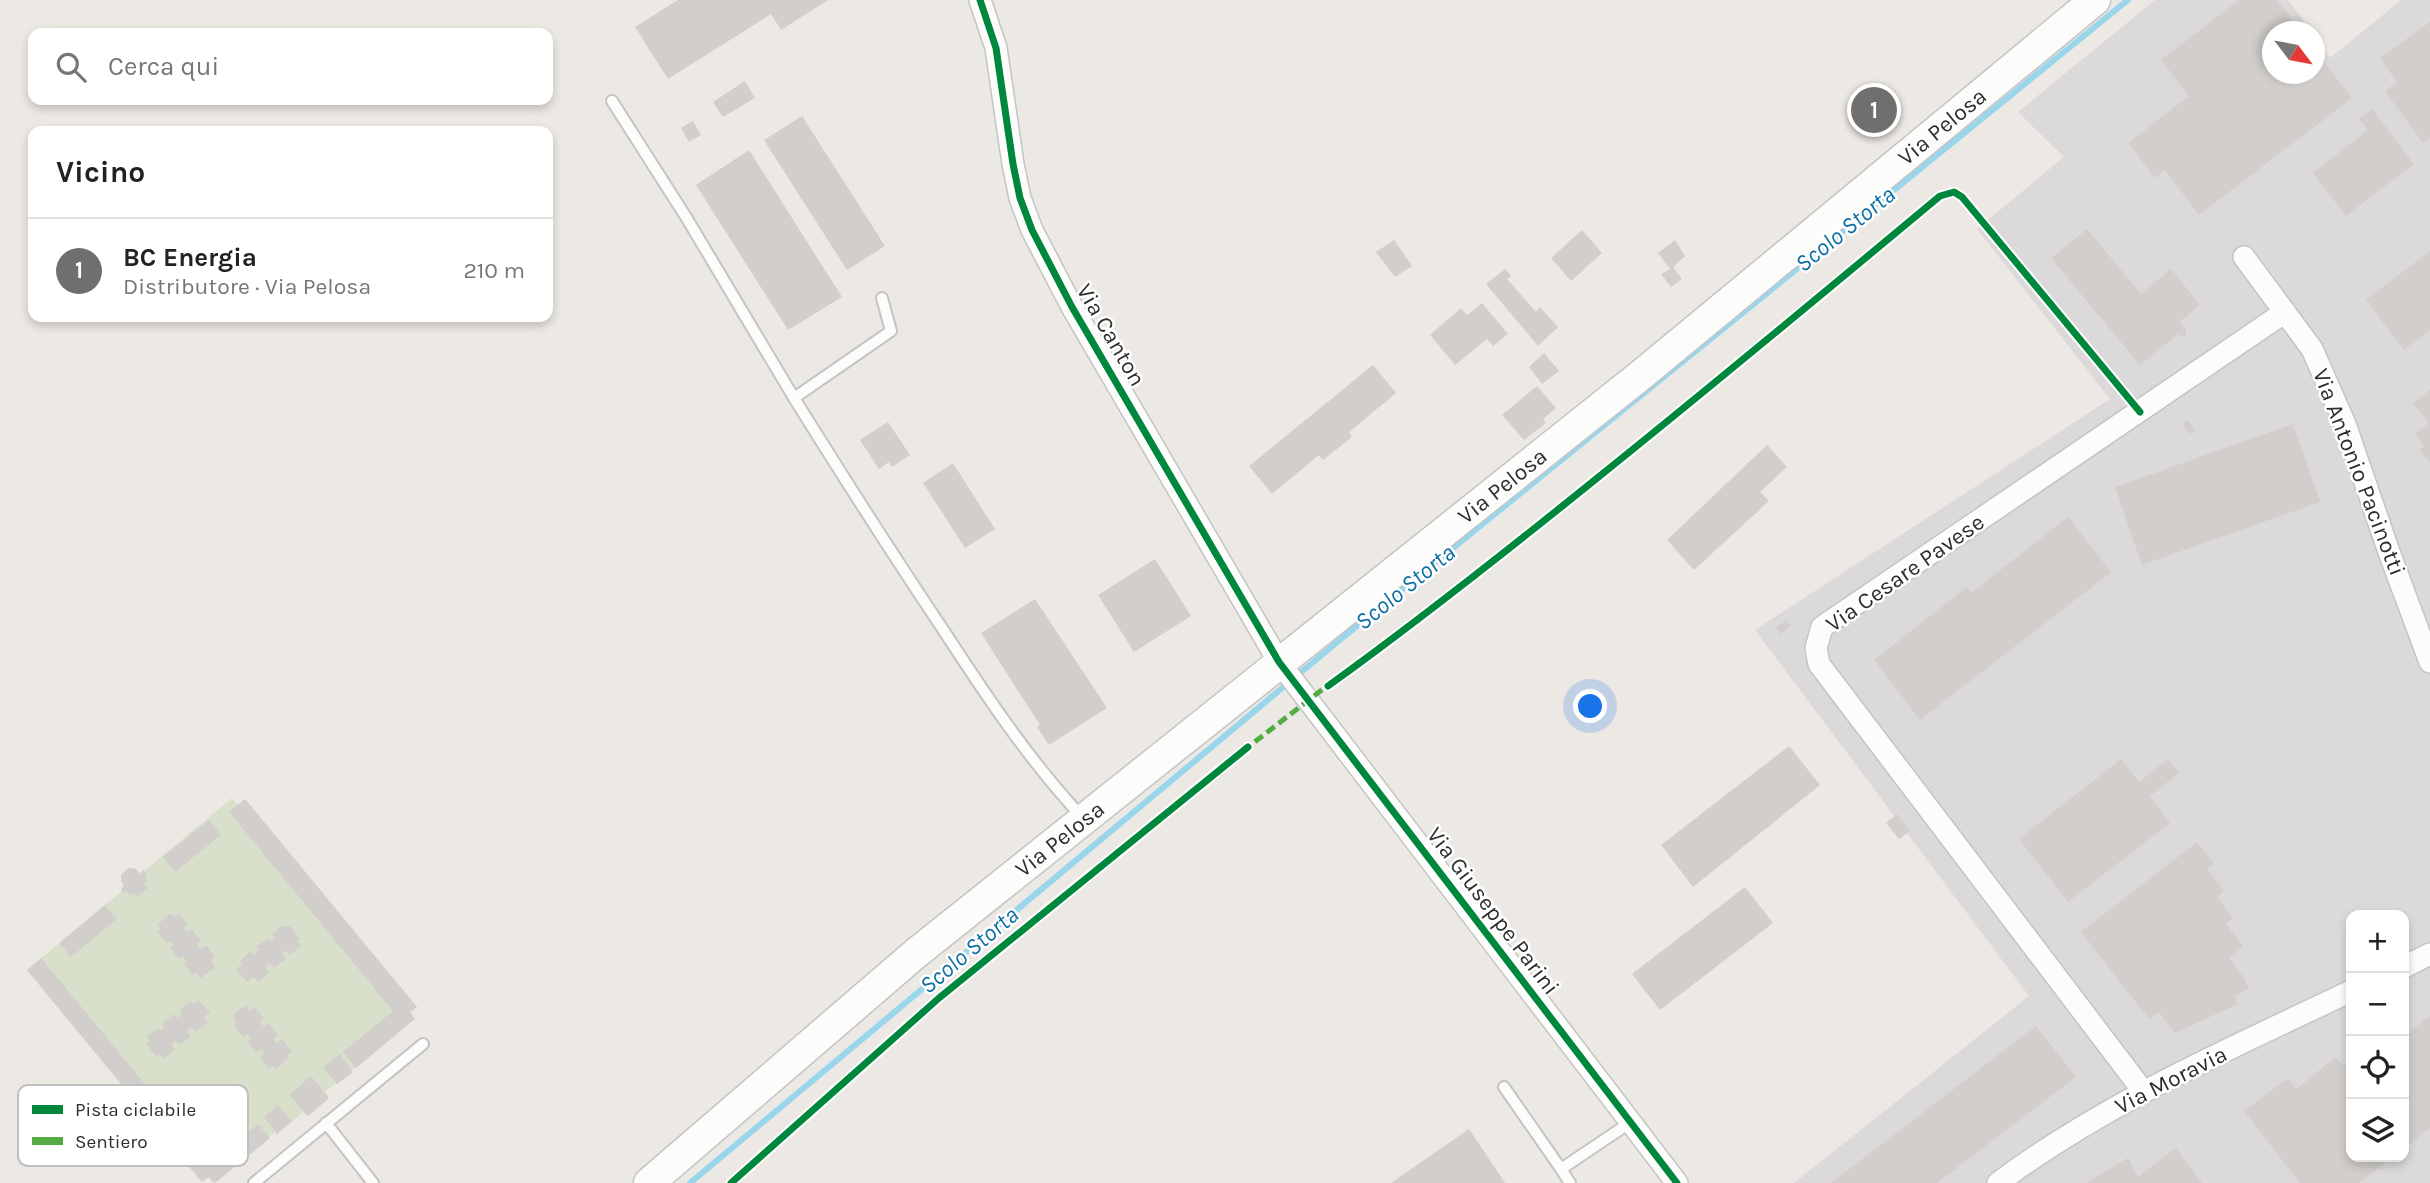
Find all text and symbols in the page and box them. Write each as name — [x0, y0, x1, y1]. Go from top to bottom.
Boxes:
north arrow — [2262, 21, 2325, 84]
search box — [28, 28, 553, 105]
icon: search — [52, 48, 90, 86]
text: Cerca qui — [108, 51, 219, 82]
street label: Via Pelosa — [1892, 82, 1992, 171]
pin: 1 — [1851, 84, 1897, 136]
text: Vicino — [56, 154, 145, 190]
water label: Scolo Storta — [1789, 180, 1901, 278]
text: BC Energia — [123, 242, 257, 273]
text: 1 — [75, 257, 83, 284]
text: 210 m — [463, 257, 525, 284]
text: Distributore · Via Pelosa — [123, 273, 371, 300]
street label: Via Canton — [1071, 279, 1151, 391]
street label: Via Antonio Pacinotti — [2307, 365, 2411, 579]
street label: Via Pelosa — [1452, 442, 1552, 529]
street label: Via Cesare Pavese — [1821, 508, 1989, 638]
water label: Scolo Storta — [1349, 538, 1461, 636]
your location — [1573, 689, 1607, 723]
street label: Via Pelosa — [1010, 795, 1110, 882]
street label: Via Giuseppe Parini — [1421, 822, 1565, 1000]
water label: Scolo Storta — [914, 901, 1024, 999]
map controls — [2346, 910, 2409, 1162]
button: + — [2346, 910, 2409, 973]
button: − — [2346, 973, 2409, 1036]
button: locate — [2346, 1036, 2409, 1099]
street label: Via Moravia — [2111, 1040, 2231, 1120]
legend — [18, 1085, 248, 1166]
text: Pista ciclabile — [75, 1099, 196, 1121]
button: layers — [2346, 1099, 2409, 1162]
text: Sentiero — [75, 1131, 148, 1153]

